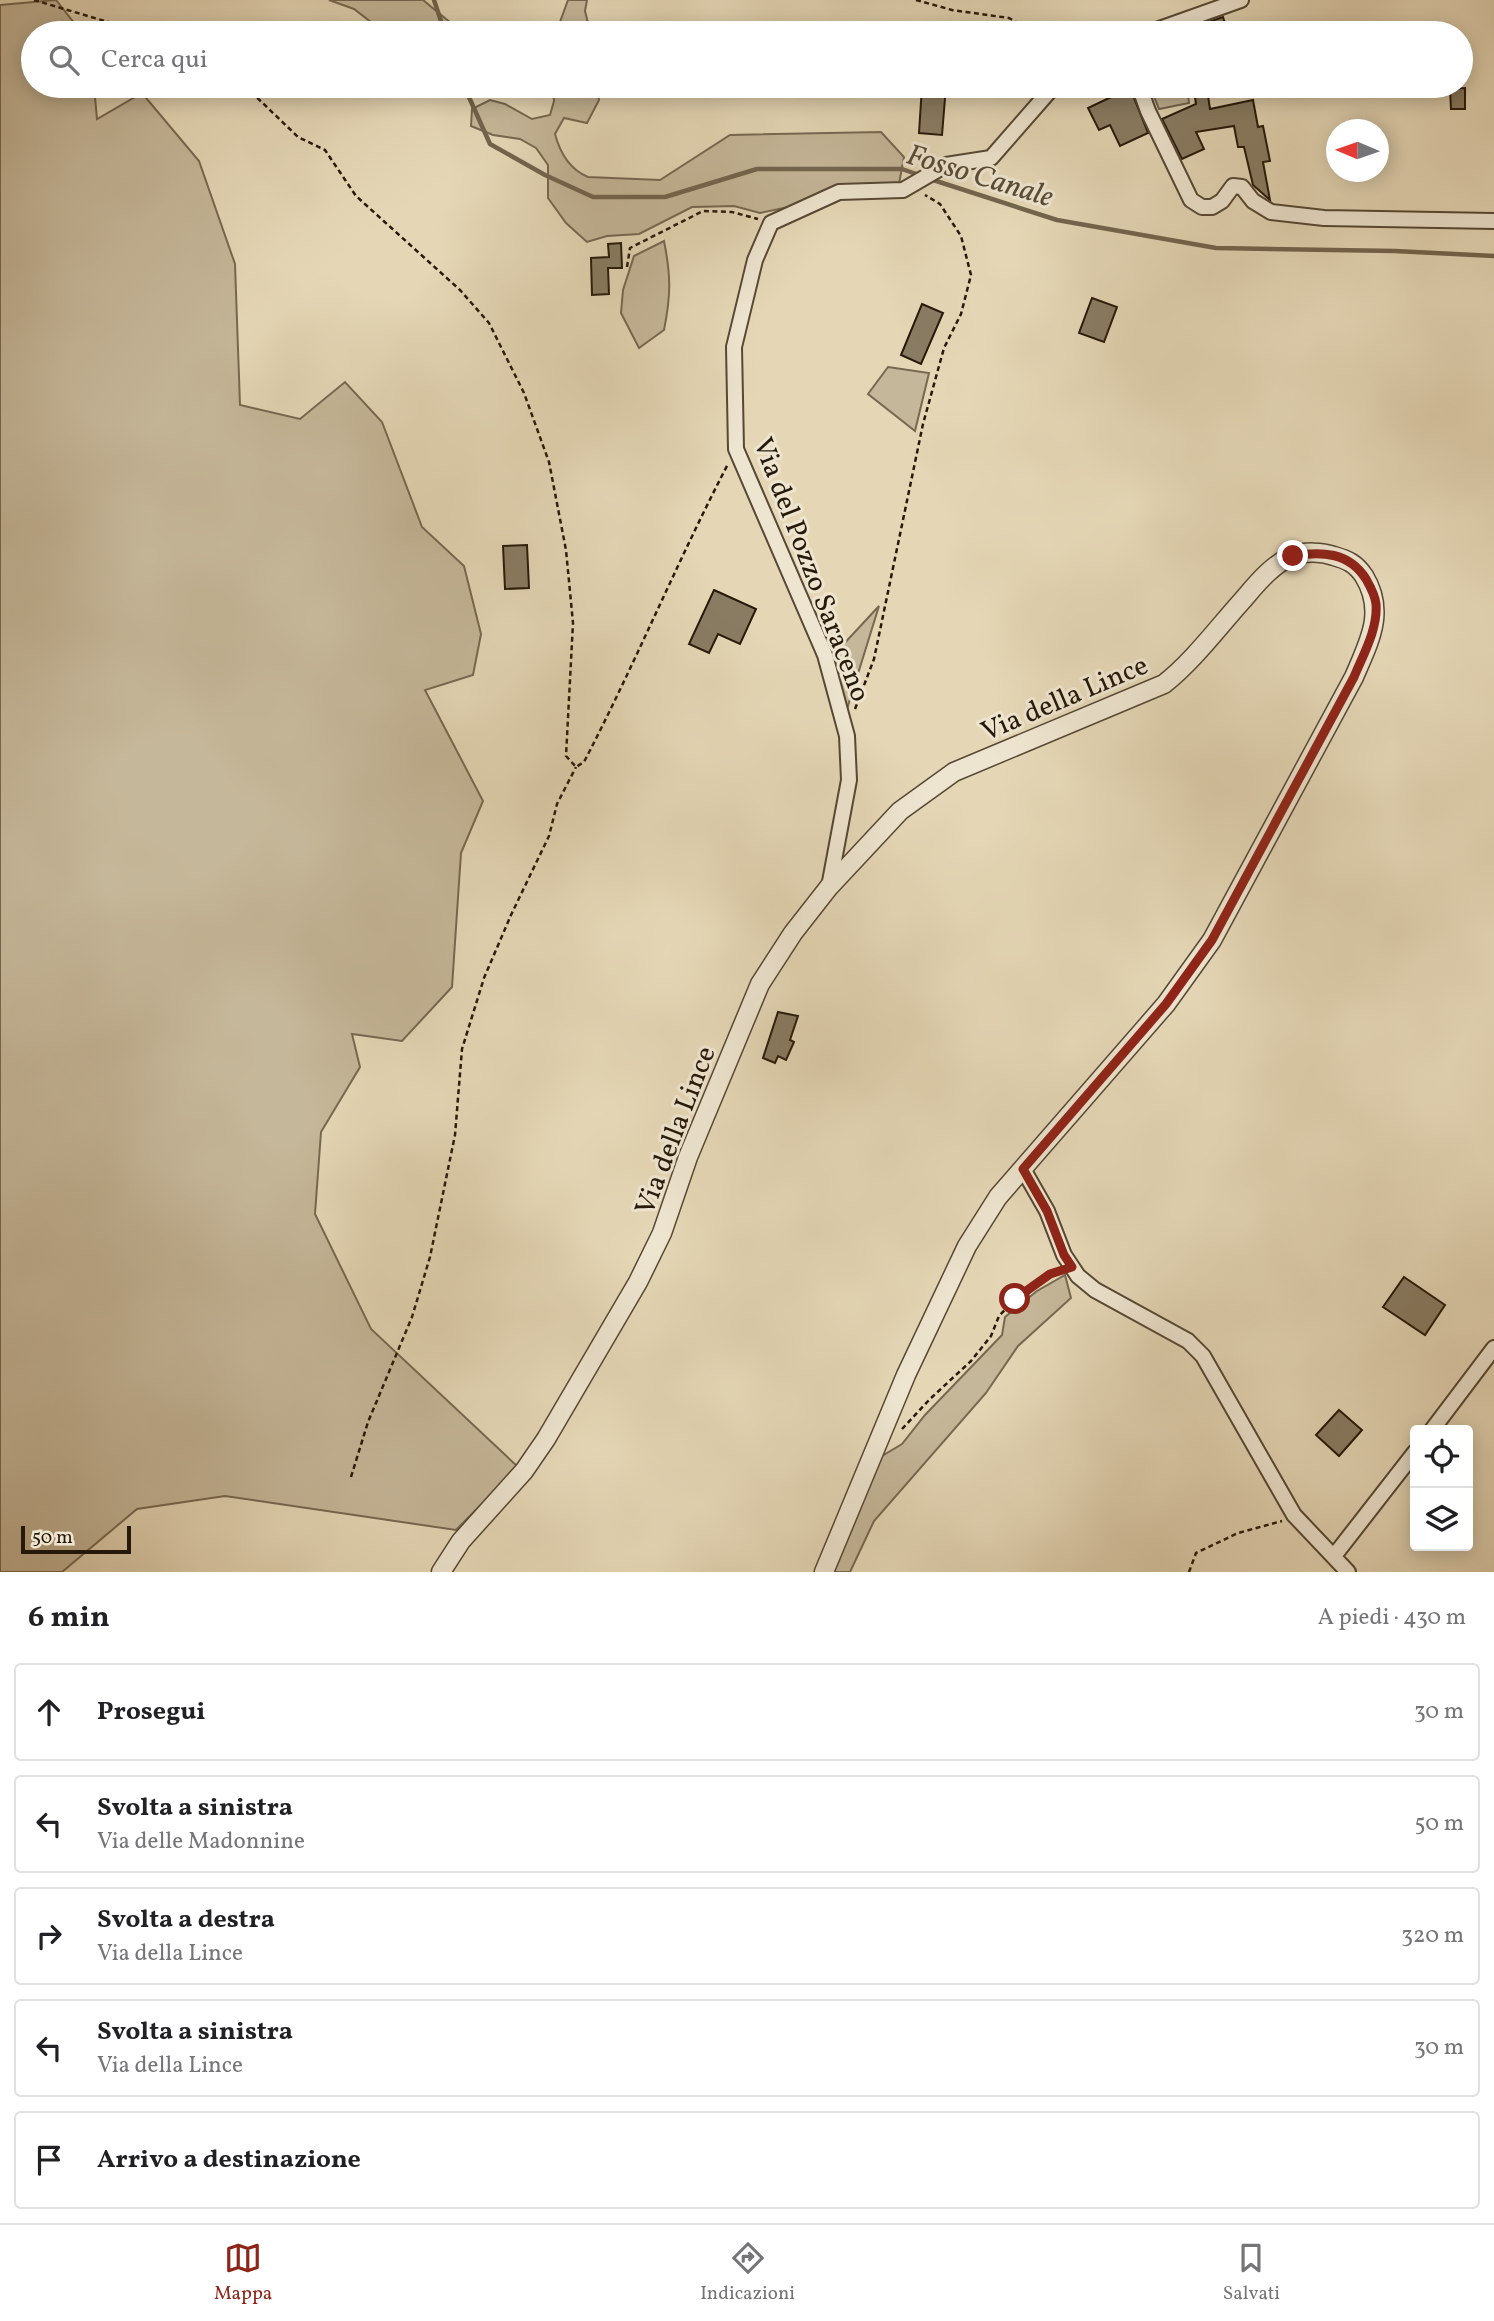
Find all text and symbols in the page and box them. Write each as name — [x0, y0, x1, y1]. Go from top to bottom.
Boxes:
search box — [21, 21, 1473, 98]
icon: search — [45, 41, 83, 79]
text: Cerca qui — [101, 42, 208, 78]
north arrow — [1326, 119, 1389, 182]
water label: Fosso Canale — [901, 135, 1058, 219]
street label: Via del Pozzo Saraceno — [742, 432, 879, 708]
route end — [1277, 540, 1308, 571]
street label: Via della Lince — [976, 647, 1154, 752]
street label: Via della Lince — [626, 1041, 726, 1221]
route start — [999, 1283, 1030, 1314]
map controls — [1410, 1425, 1473, 1551]
button: locate — [1410, 1425, 1473, 1488]
button: layers — [1410, 1488, 1473, 1551]
scale bar — [21, 1523, 131, 1555]
text: 50 m — [32, 1525, 73, 1551]
text: 6 min — [28, 1597, 110, 1639]
text: A piedi · 430 m — [1318, 1602, 1466, 1634]
icon: ahead — [30, 1693, 68, 1731]
text: Prosegui — [97, 1694, 205, 1730]
text: 30 m — [1414, 1696, 1464, 1728]
text: Svolta a sinistra — [97, 1790, 293, 1826]
icon: left — [30, 1805, 68, 1843]
text: 50 m — [1415, 1808, 1464, 1840]
text: Via delle Madonnine — [97, 1826, 305, 1858]
text: Svolta a destra — [97, 1902, 275, 1938]
icon: right — [30, 1917, 68, 1955]
text: 320 m — [1401, 1920, 1464, 1952]
text: Via della Lince — [97, 1938, 243, 1970]
text: Svolta a sinistra — [97, 2014, 293, 2050]
icon: left — [30, 2029, 68, 2067]
text: 30 m — [1414, 2032, 1464, 2064]
text: Via della Lince — [97, 2050, 243, 2082]
icon: arrive — [30, 2141, 68, 2179]
text: Arrivo a destinazione — [97, 2142, 361, 2178]
tab: Mappa — [214, 2239, 272, 2307]
tab: Indicazioni — [700, 2239, 795, 2307]
tab: Salvati — [1223, 2239, 1280, 2307]

